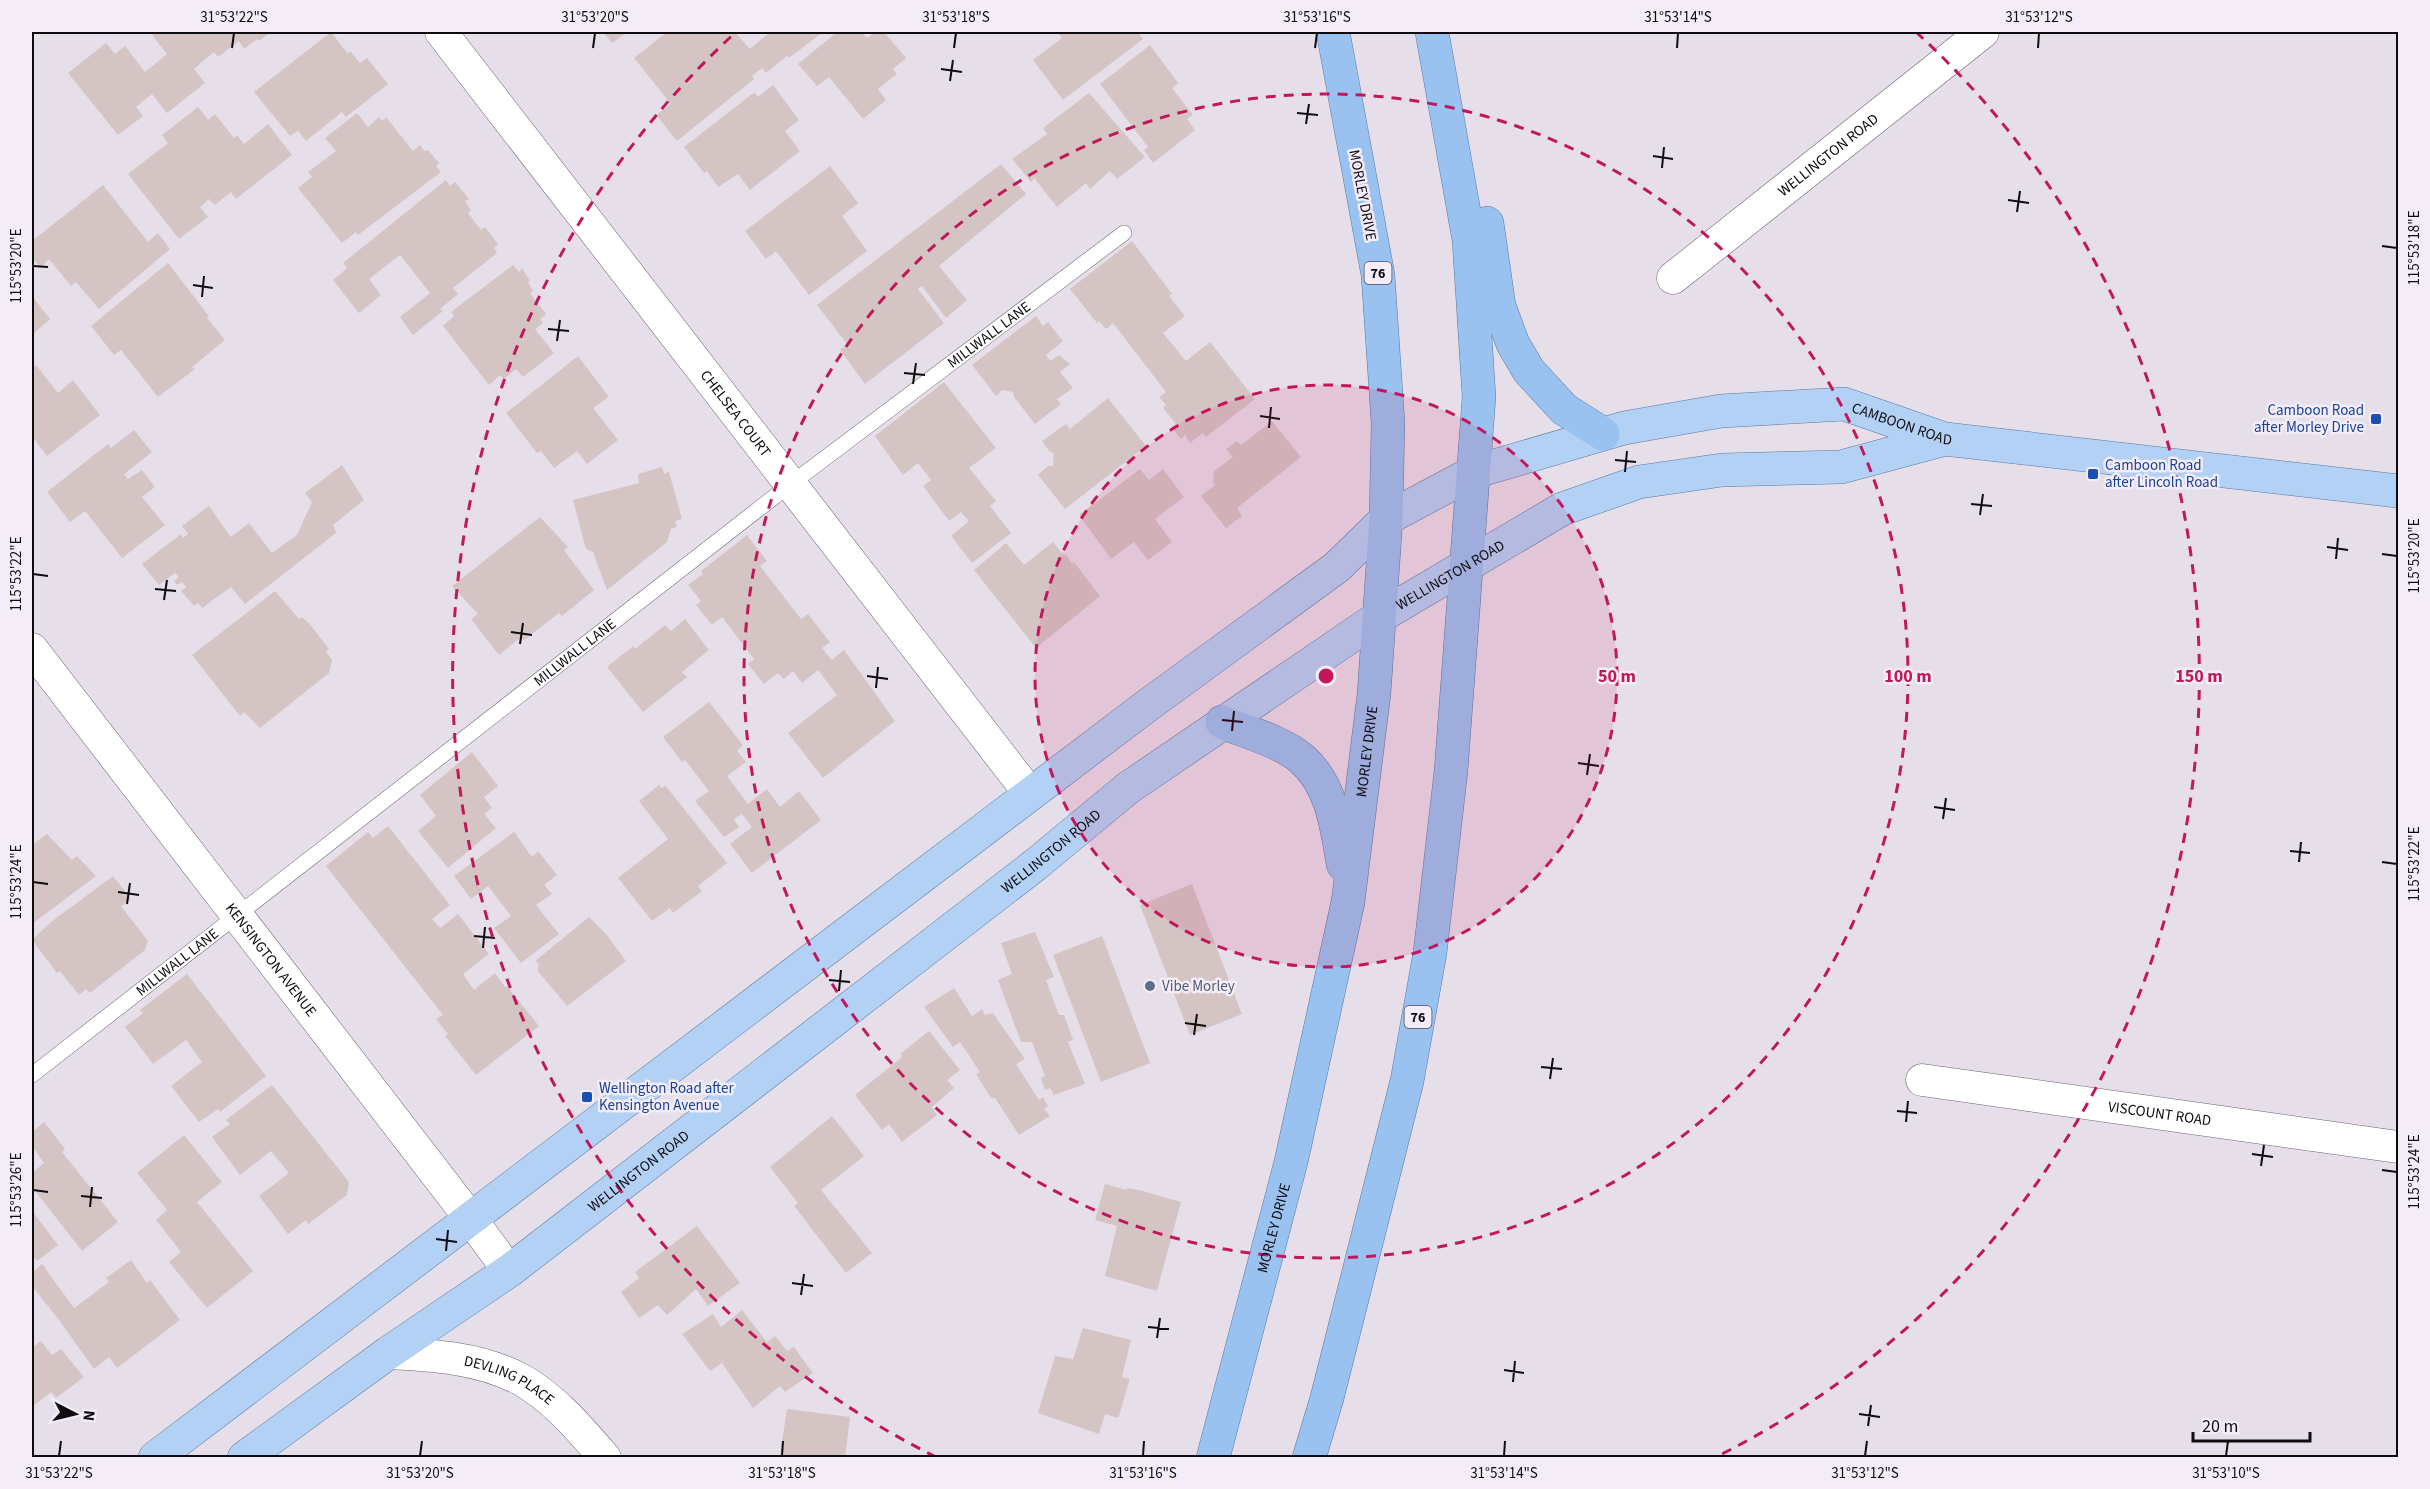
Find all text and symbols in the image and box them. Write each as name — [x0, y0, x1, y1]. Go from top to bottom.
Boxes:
text: 31°53'22"S — [200, 7, 268, 28]
text: 31°53'20"S — [561, 7, 629, 28]
text: 31°53'18"S — [922, 7, 990, 28]
text: 31°53'16"S — [1283, 7, 1351, 28]
text: 31°53'14"S — [1644, 7, 1712, 28]
text: 31°53'12"S — [2005, 7, 2073, 28]
street label: WELLINGTON ROAD — [1774, 109, 1883, 202]
street label: MORLEY DRIVE — [1343, 148, 1382, 242]
text: 115°53'18"E — [2404, 210, 2425, 286]
text: 115°53'20"E — [6, 228, 27, 304]
road number: 76 — [1364, 262, 1392, 284]
street label: MILLWALL LANE — [943, 297, 1035, 373]
street label: CHELSEA COURT — [695, 366, 776, 461]
street label: CAMBOON ROAD — [1849, 397, 1953, 451]
place label: Camboon Road after Morley Drive — [2254, 400, 2364, 438]
marker: Camboon Road after Morley Drive — [2369, 412, 2383, 426]
place label: Camboon Road after Lincoln Road — [2105, 455, 2218, 493]
marker: Camboon Road after Lincoln Road — [2086, 467, 2100, 481]
text: 115°53'20"E — [2404, 518, 2425, 594]
street label: WELLINGTON ROAD — [1392, 535, 1509, 616]
text: 115°53'22"E — [6, 536, 27, 612]
street label: MILLWALL LANE — [529, 614, 621, 691]
text: 50 m — [1598, 664, 1636, 689]
text: 100 m — [1884, 664, 1932, 689]
text: 150 m — [2175, 664, 2223, 689]
centre of rings — [1316, 666, 1336, 686]
street label: MORLEY DRIVE — [1351, 704, 1383, 799]
street label: WELLINGTON ROAD — [997, 805, 1106, 898]
text: 115°53'22"E — [2404, 826, 2425, 902]
text: 115°53'24"E — [6, 844, 27, 920]
street label: KENSINGTON AVENUE — [220, 899, 321, 1021]
street label: MILLWALL LANE — [132, 923, 223, 1001]
place label: Vibe Morley — [1162, 976, 1235, 997]
marker: Vibe Morley — [1143, 979, 1157, 993]
road number: 76 — [1404, 1006, 1432, 1028]
place label: Wellington Road after Kensington Avenue — [599, 1078, 734, 1116]
marker: Wellington Road after Kensington Avenue — [580, 1090, 594, 1104]
street label: VISCOUNT ROAD — [2107, 1096, 2213, 1132]
street label: WELLINGTON ROAD — [584, 1126, 694, 1217]
text: 115°53'24"E — [2404, 1134, 2425, 1210]
text: 115°53'26"E — [6, 1152, 27, 1228]
street label: MORLEY DRIVE — [1252, 1181, 1296, 1275]
street label: DEVLING PLACE — [462, 1351, 559, 1410]
north arrow — [45, 1384, 105, 1444]
scale bar — [2193, 1405, 2310, 1443]
text: N — [77, 1409, 100, 1422]
text: 20 m — [2202, 1414, 2238, 1439]
text: 31°53'22"S — [25, 1463, 93, 1484]
text: 31°53'20"S — [386, 1463, 454, 1484]
text: 31°53'18"S — [748, 1463, 816, 1484]
text: 31°53'16"S — [1109, 1463, 1177, 1484]
text: 31°53'14"S — [1470, 1463, 1538, 1484]
text: 31°53'12"S — [1831, 1463, 1899, 1484]
text: 31°53'10"S — [2192, 1463, 2260, 1484]

